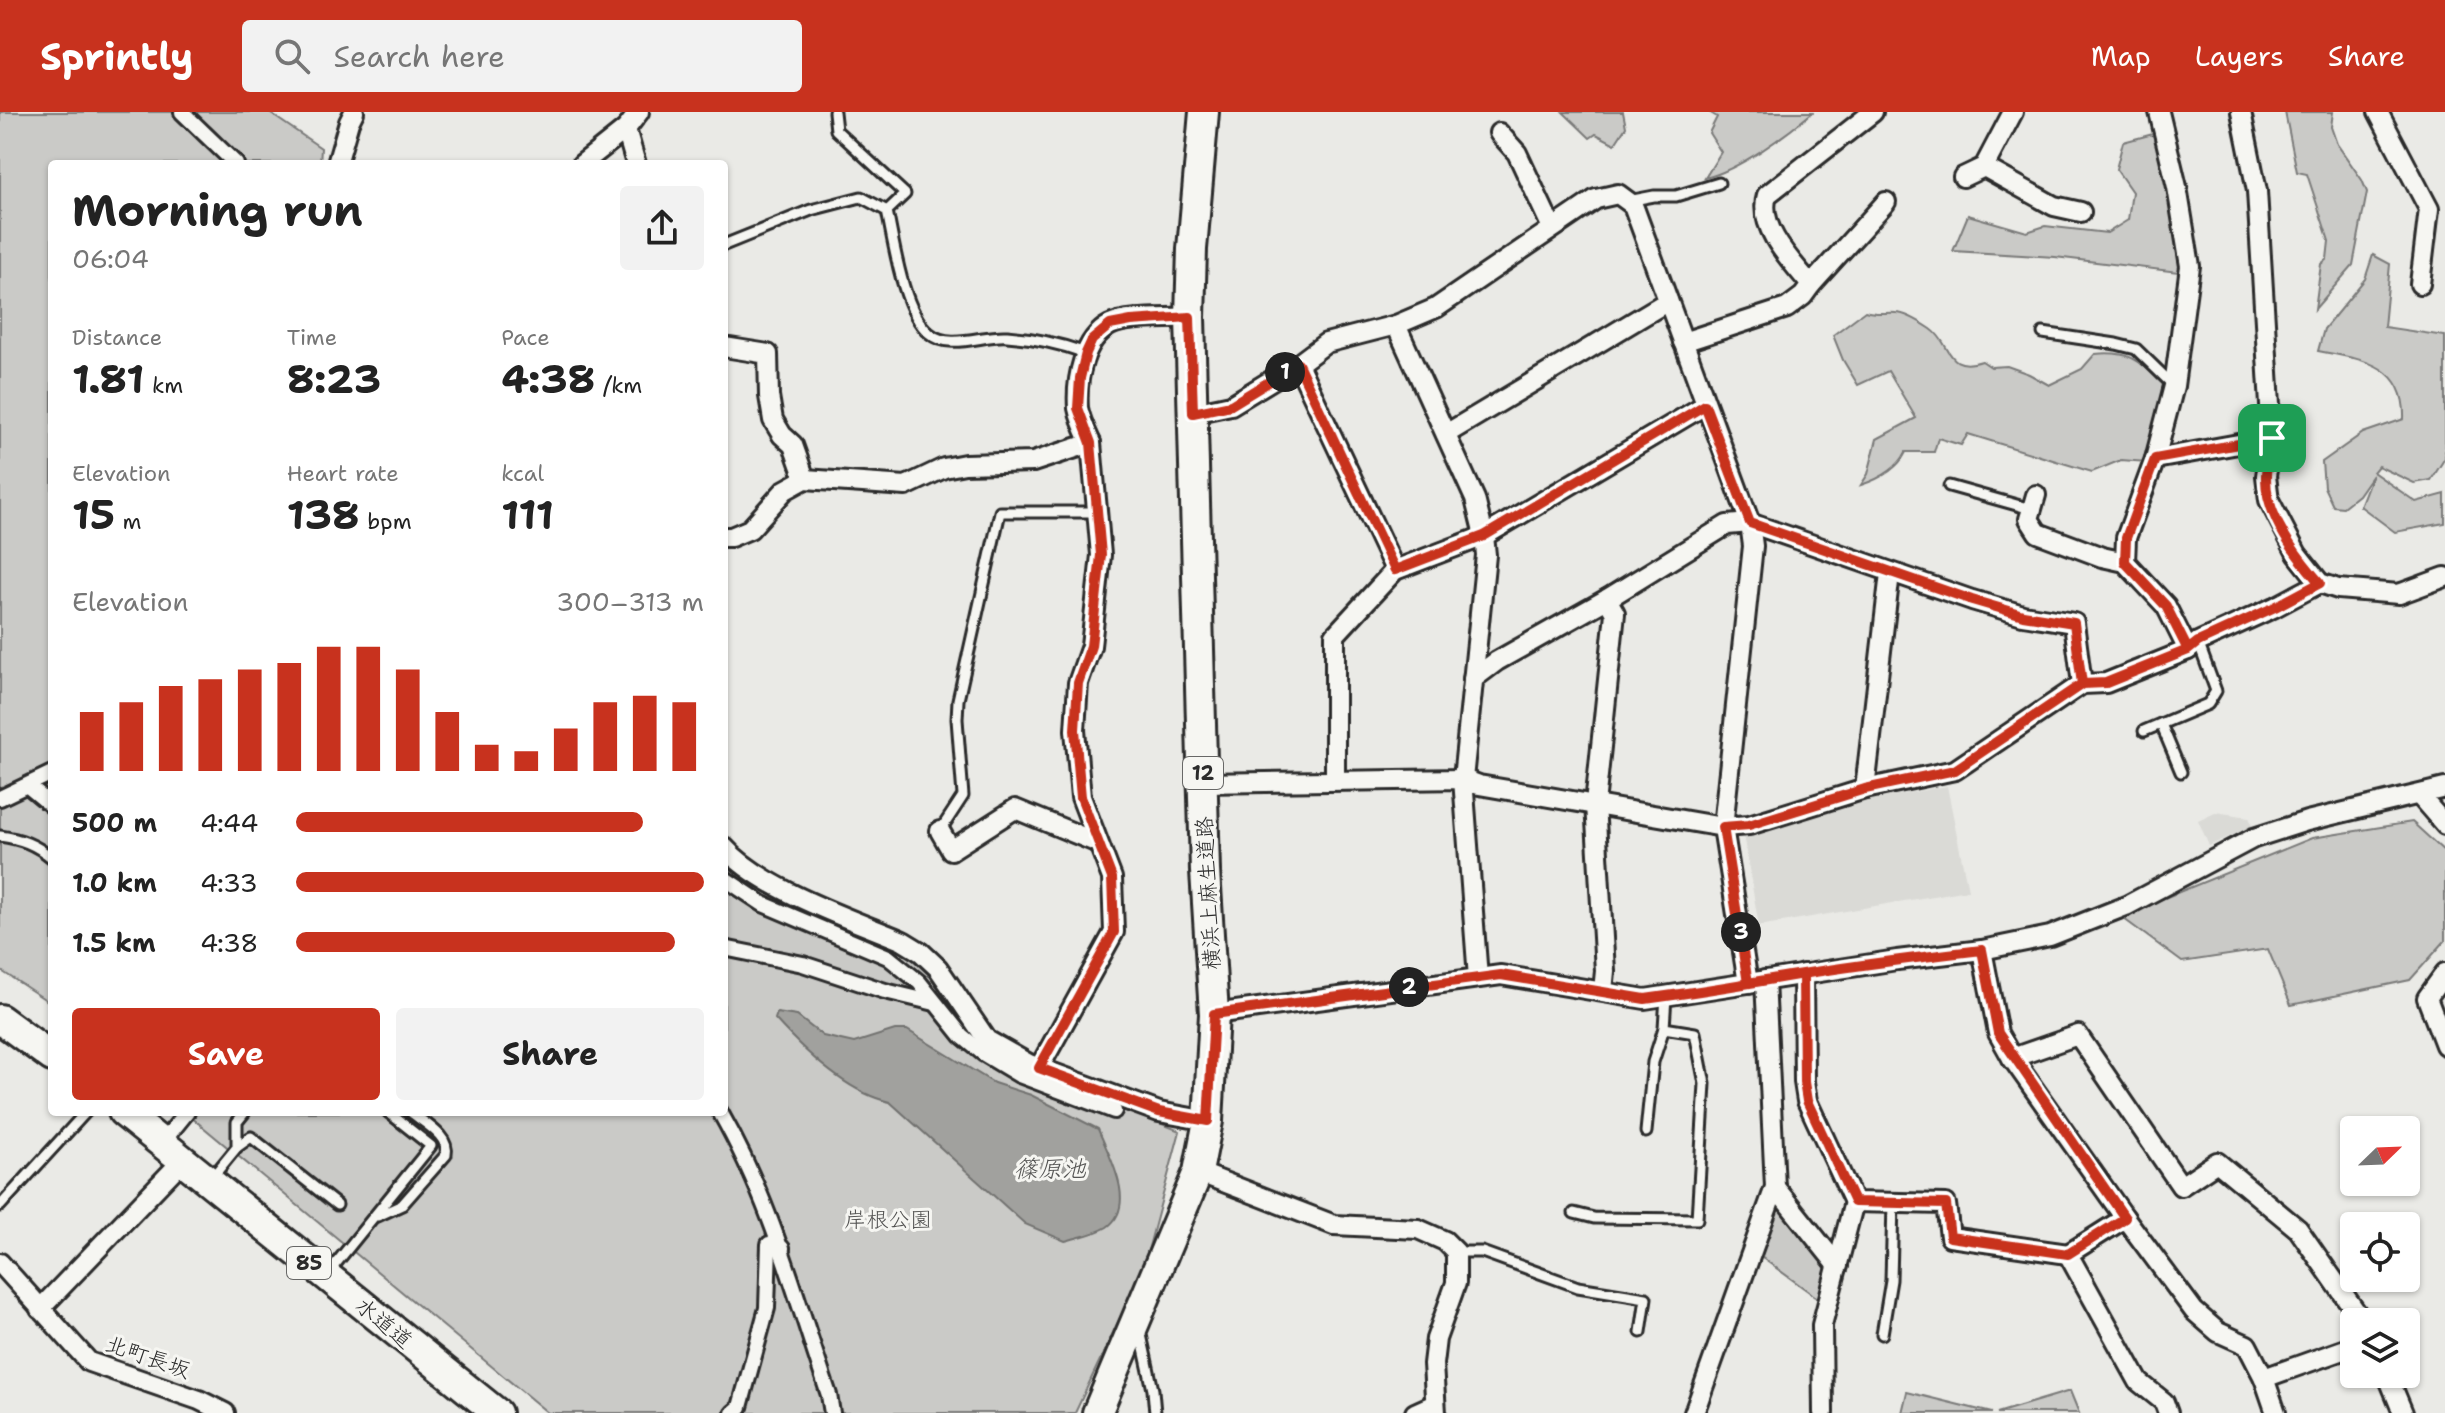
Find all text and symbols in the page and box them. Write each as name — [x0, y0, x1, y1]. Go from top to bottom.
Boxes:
search box — [242, 20, 802, 92]
text: Sprintly — [40, 31, 194, 82]
icon: search — [270, 34, 314, 78]
text: Search here — [334, 36, 505, 77]
text: Map — [2091, 37, 2151, 75]
text: Layers — [2195, 37, 2284, 75]
text: Share — [2328, 37, 2405, 75]
text: Morning run — [72, 181, 363, 240]
button: share — [620, 186, 704, 270]
text: 06:04 — [72, 241, 149, 276]
text: Distance — [72, 323, 162, 352]
text: Time — [287, 323, 337, 352]
text: Pace — [501, 323, 550, 352]
text: 1.81 — [72, 352, 145, 406]
text: 8:23 — [287, 352, 381, 406]
text: 4:38 — [501, 352, 596, 406]
pin: 1 — [1265, 352, 1305, 392]
text: 1 — [1280, 357, 1290, 386]
text: km — [145, 371, 183, 400]
text: /km — [596, 371, 642, 400]
pin — [2238, 404, 2306, 472]
icon: arrive — [2250, 416, 2294, 460]
text: Elevation — [72, 459, 170, 488]
text: Heart rate — [287, 459, 399, 488]
text: kcal — [501, 459, 544, 488]
text: 15 — [72, 488, 115, 542]
text: 138 — [287, 488, 360, 542]
text: 111 — [501, 488, 554, 542]
text: m — [115, 507, 142, 536]
text: bpm — [360, 507, 412, 536]
text: Elevation — [72, 584, 188, 619]
text: 300–313 m — [556, 584, 704, 619]
road number: 12 — [1183, 757, 1223, 789]
text: 500 m — [72, 805, 157, 840]
text: 4:44 — [200, 805, 258, 840]
street label: 横浜上麻生道路 — [1189, 815, 1227, 971]
text: 1.0 km — [72, 865, 157, 900]
text: 4:33 — [200, 865, 258, 900]
pin: 3 — [1721, 912, 1761, 952]
text: 3 — [1733, 917, 1749, 946]
text: 1.5 km — [72, 925, 156, 960]
text: 4:38 — [200, 925, 259, 960]
pin: 2 — [1389, 967, 1429, 1007]
text: 2 — [1401, 972, 1417, 1001]
button: Save — [72, 1008, 380, 1100]
button: Share — [396, 1008, 704, 1100]
north arrow — [2340, 1116, 2420, 1196]
map controls — [2340, 1116, 2420, 1388]
water label: 篠原池 — [1014, 1153, 1087, 1185]
park label: 岸根公園 — [844, 1205, 932, 1234]
button: locate — [2340, 1212, 2420, 1292]
road number: 85 — [287, 1247, 331, 1279]
street label: 水道道 — [349, 1291, 419, 1355]
button: layers — [2340, 1308, 2420, 1388]
street label: 北町長坂 — [102, 1329, 194, 1385]

